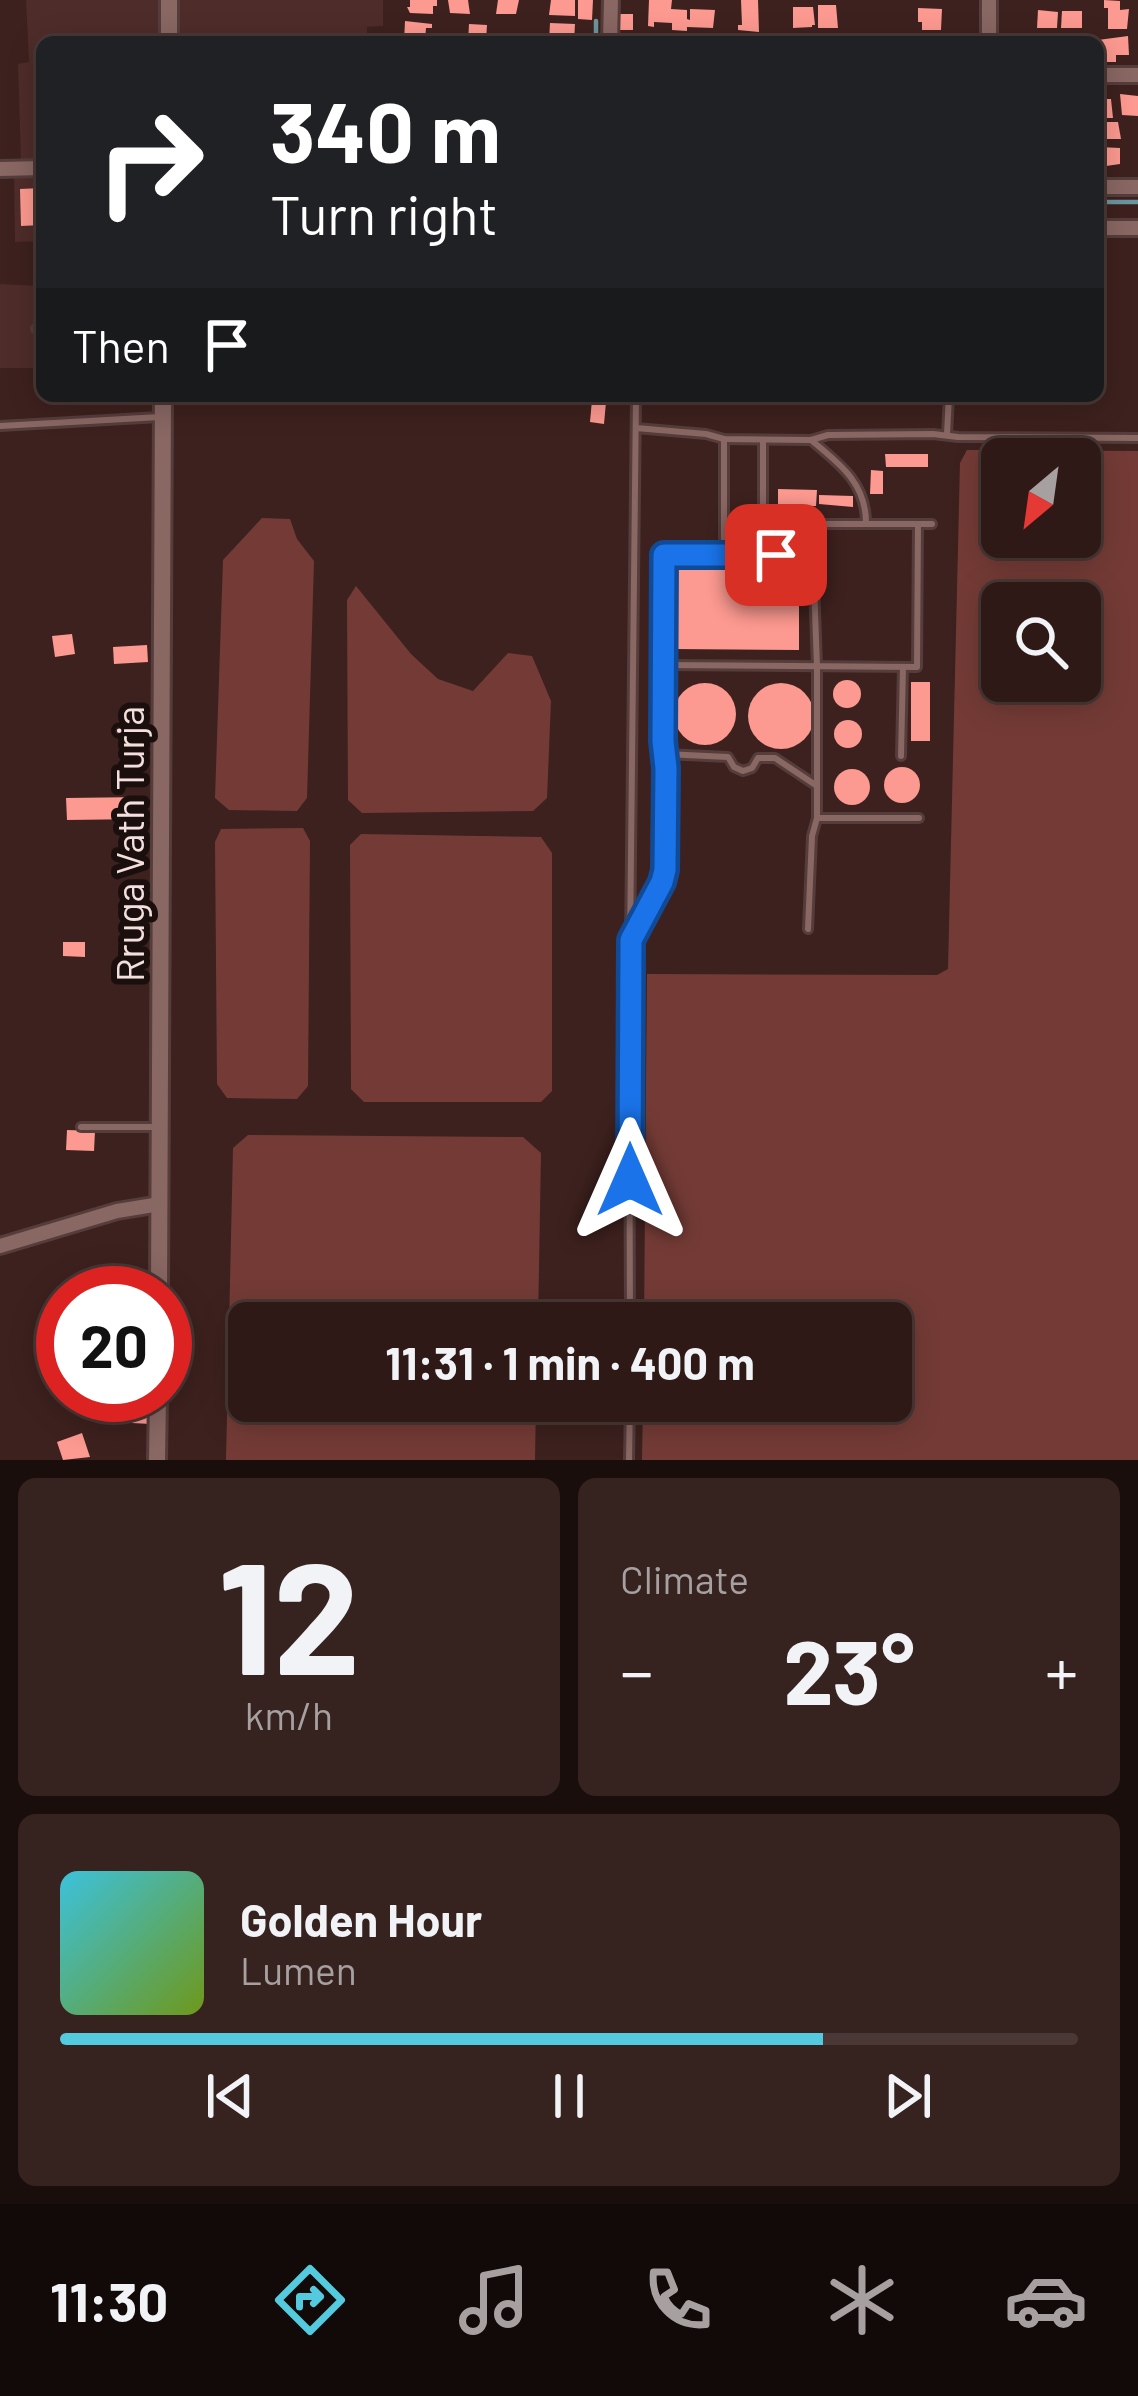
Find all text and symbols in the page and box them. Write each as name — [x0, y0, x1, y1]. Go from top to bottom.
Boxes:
text: 340 m — [270, 79, 501, 180]
icon: right — [72, 84, 228, 240]
text: Turn right — [270, 181, 498, 246]
icon: arrive — [194, 312, 260, 378]
text: Then — [72, 318, 170, 372]
north arrow — [981, 438, 1101, 558]
map controls — [981, 438, 1101, 702]
pin — [725, 504, 827, 606]
icon: arrive — [743, 522, 809, 588]
button: search — [981, 582, 1101, 702]
street label: Rruga Vath Turja — [105, 706, 152, 982]
position arrow — [567, 1117, 693, 1243]
speed limit sign: 20 — [36, 1266, 192, 1422]
text: 11:31 · 1 min · 400 m — [385, 1335, 755, 1389]
text: 12 — [218, 1519, 360, 1706]
text: Climate — [620, 1555, 749, 1602]
text: 23° — [783, 1615, 915, 1723]
text: − — [620, 1630, 653, 1709]
text: + — [1045, 1630, 1078, 1709]
text: km/h — [245, 1691, 333, 1738]
text: Golden Hour — [240, 1892, 482, 1946]
text: Lumen — [240, 1946, 357, 1993]
icon: previous — [197, 2063, 263, 2129]
icon: pause — [536, 2063, 602, 2129]
icon: next — [875, 2063, 941, 2129]
icon: directions — [268, 2258, 352, 2342]
icon: music — [452, 2258, 536, 2342]
icon: phone — [636, 2258, 720, 2342]
icon: climate — [820, 2258, 904, 2342]
icon: car — [1004, 2258, 1088, 2342]
text: 11:30 — [50, 2268, 168, 2333]

